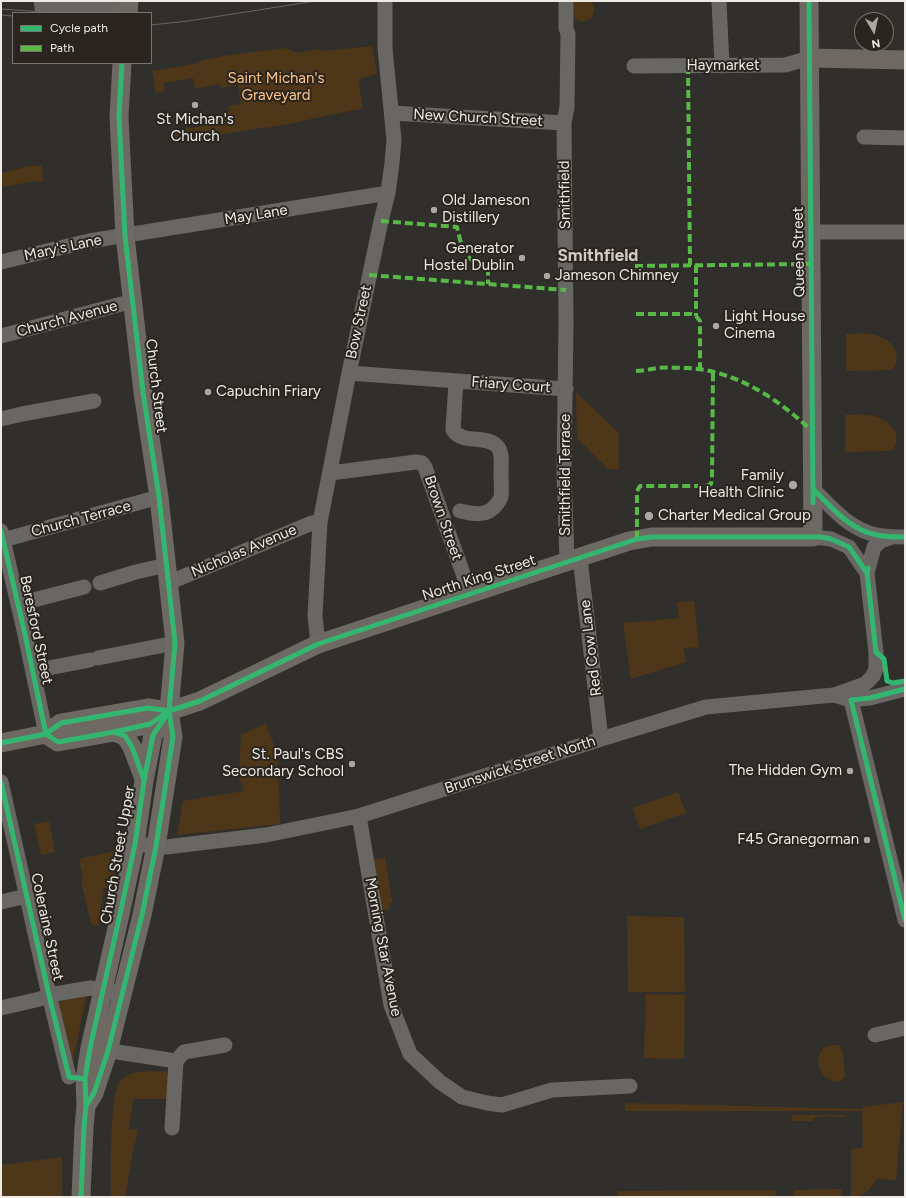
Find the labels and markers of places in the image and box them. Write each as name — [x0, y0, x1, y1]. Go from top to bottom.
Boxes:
marker: St Michan's Church — [190, 100, 200, 110]
place label: St Michan's Church — [156, 111, 234, 146]
place label: Old Jameson Distillery — [442, 192, 530, 227]
marker: Old Jameson Distillery — [429, 205, 439, 215]
place label: Generator Hostel Dublin — [424, 240, 514, 275]
marker: Generator Hostel Dublin — [517, 253, 527, 263]
place label: Jameson Chimney — [555, 267, 679, 285]
marker: Jameson Chimney — [542, 271, 552, 281]
place label: Light House Cinema — [724, 308, 805, 343]
marker: Light House Cinema — [711, 321, 721, 331]
place label: Capuchin Friary — [216, 383, 321, 401]
marker: Capuchin Friary — [203, 387, 213, 397]
place label: Family Health Clinic — [698, 467, 784, 502]
marker: Family Health Clinic — [787, 479, 799, 491]
place label: Charter Medical Group — [658, 507, 811, 525]
marker: Charter Medical Group — [643, 510, 655, 522]
place label: St. Paul's CBS Secondary School — [222, 746, 344, 781]
marker: St. Paul's CBS Secondary School — [347, 759, 357, 769]
place label: The Hidden Gym — [729, 762, 842, 780]
marker: The Hidden Gym — [845, 766, 855, 776]
place label: F45 Granegorman — [737, 831, 859, 849]
marker: F45 Granegorman — [862, 835, 872, 845]

